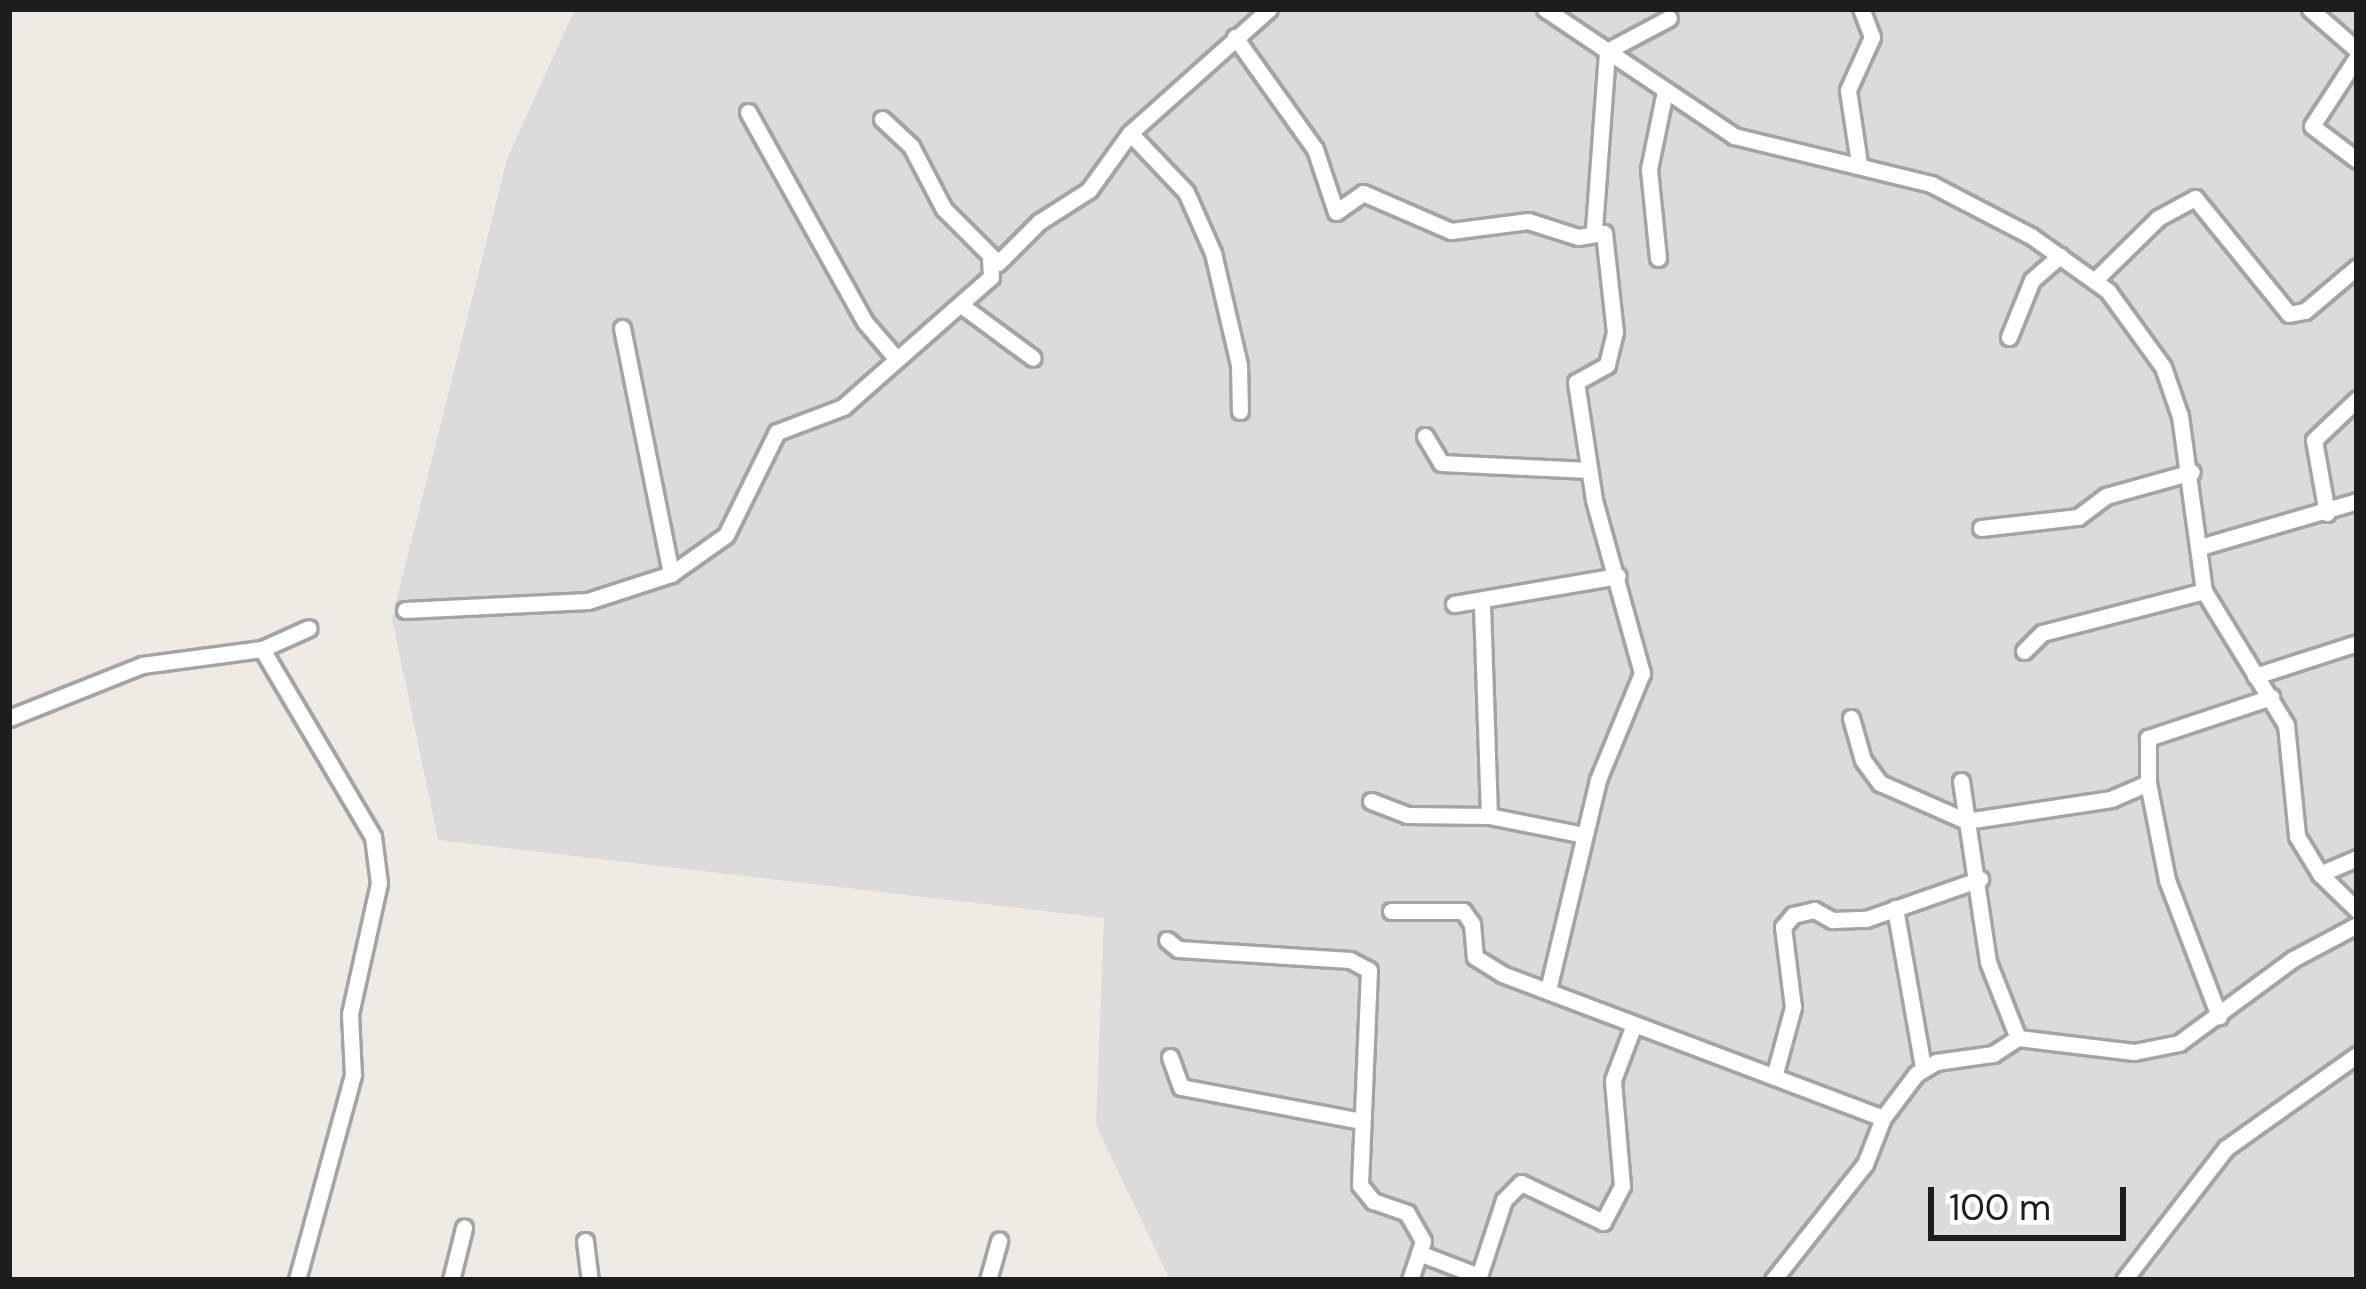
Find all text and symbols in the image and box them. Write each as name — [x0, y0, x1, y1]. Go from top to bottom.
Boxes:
scale bar — [1934, 1163, 2132, 1237]
text: 100 m — [1949, 1184, 2051, 1231]

